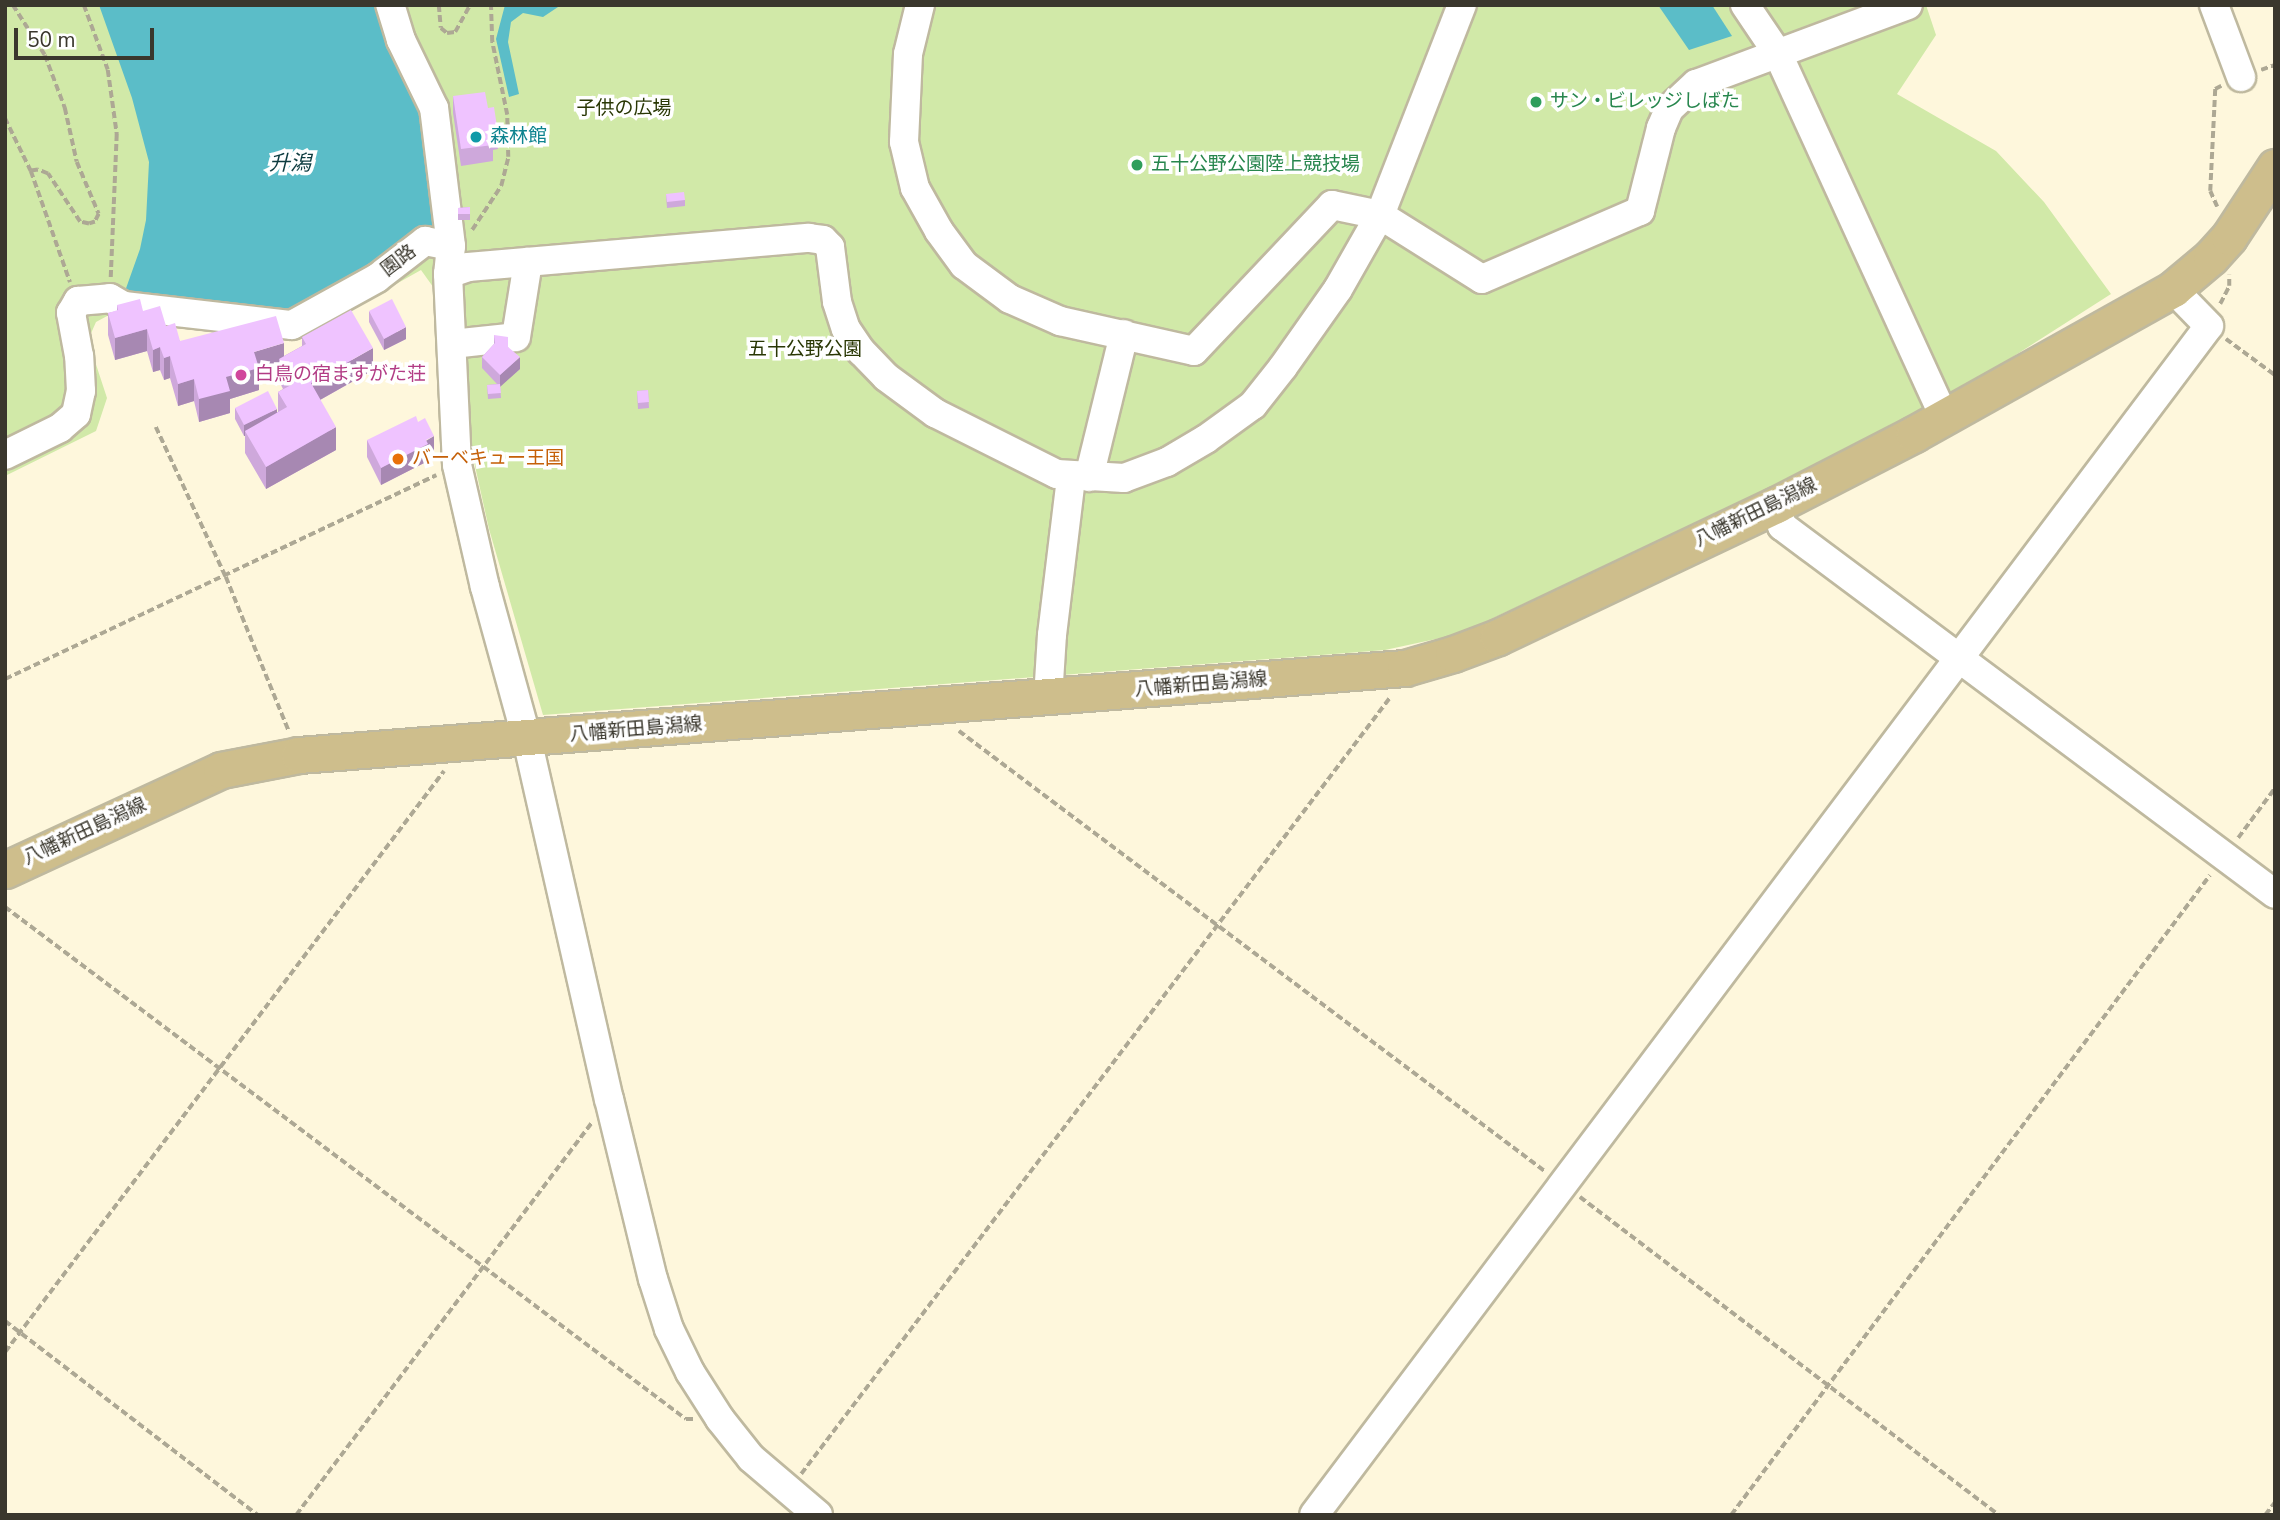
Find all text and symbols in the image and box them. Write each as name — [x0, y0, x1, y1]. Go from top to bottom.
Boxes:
scale bar — [18, 14, 158, 58]
text: 50 m — [27, 26, 76, 54]
place label: サン・ビレッジしばた — [1550, 91, 1740, 113]
marker: サン・ビレッジしばた — [1528, 94, 1544, 110]
park label: 子供の広場 — [577, 98, 671, 120]
place label: 森林館 — [490, 126, 547, 148]
marker: 森林館 — [468, 129, 484, 145]
water label: 升潟 — [269, 150, 311, 176]
place label: 五十公野公園陸上競技場 — [1151, 154, 1360, 176]
marker: 五十公野公園陸上競技場 — [1129, 157, 1145, 173]
street label: 園路 — [377, 240, 421, 282]
park label: 五十公野公園 — [748, 339, 862, 361]
place label: 白鳥の宿ますがた荘 — [255, 364, 426, 386]
marker: 白鳥の宿ますがた荘 — [233, 367, 249, 383]
place label: バーベキュー王国 — [412, 448, 564, 470]
marker: バーベキュー王国 — [390, 451, 406, 467]
street label: 八幡新田島潟線 — [1691, 474, 1821, 552]
street label: 八幡新田島潟線 — [1134, 668, 1268, 702]
street label: 八幡新田島潟線 — [569, 713, 703, 747]
street label: 八幡新田島潟線 — [20, 794, 150, 870]

